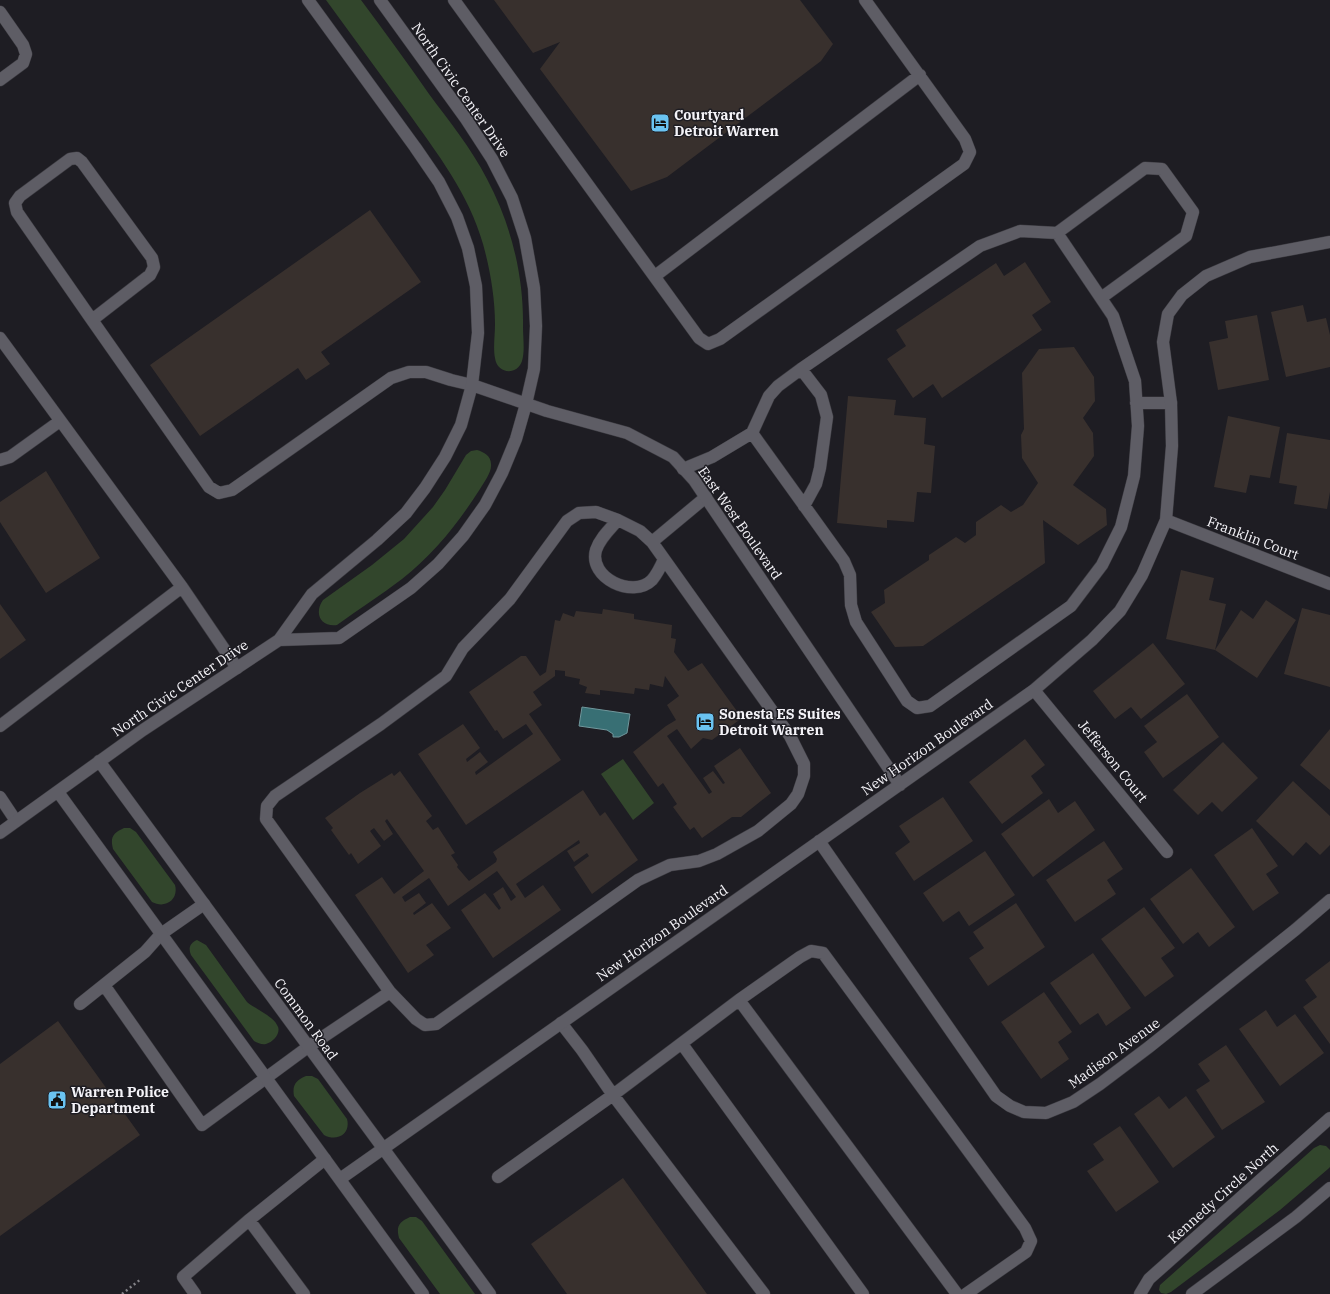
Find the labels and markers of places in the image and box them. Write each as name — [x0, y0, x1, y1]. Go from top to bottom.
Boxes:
place label: Courtyard Detroit Warren — [674, 106, 779, 140]
hotel icon: Courtyard Detroit Warren — [649, 112, 671, 134]
place label: Sonesta ES Suites Detroit Warren — [719, 705, 841, 739]
hotel icon: Sonesta ES Suites Detroit Warren — [694, 711, 716, 733]
place label: Warren Police Department — [71, 1083, 169, 1117]
public building icon: Warren Police Department — [46, 1089, 68, 1111]

